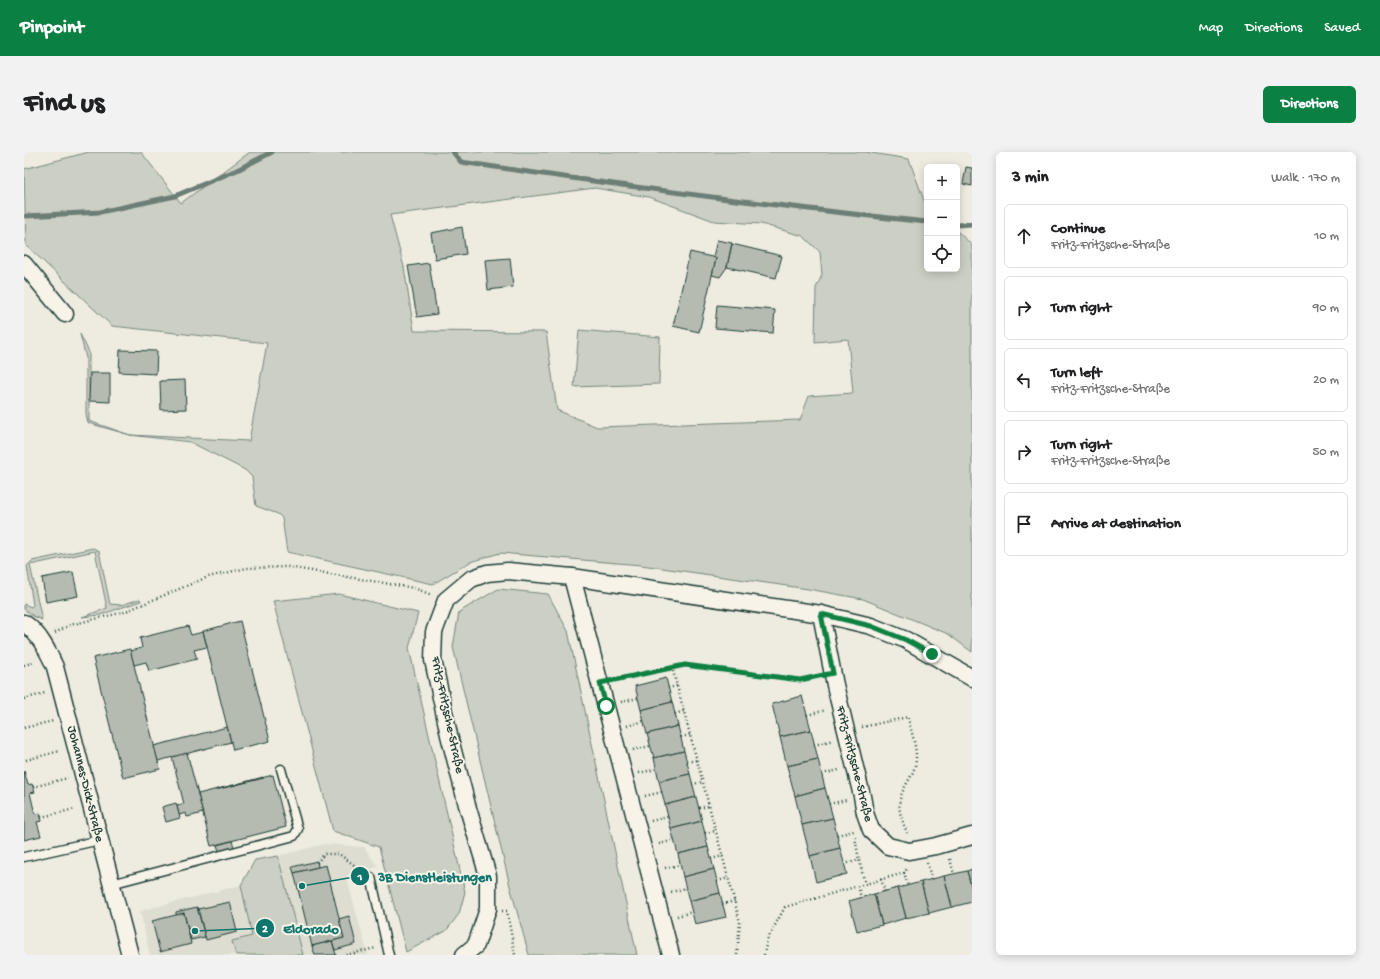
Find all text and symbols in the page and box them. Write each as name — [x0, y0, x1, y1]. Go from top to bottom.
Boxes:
text: Pinpoint — [20, 17, 84, 40]
text: Map — [1199, 20, 1223, 37]
text: Directions — [1245, 20, 1302, 37]
text: Saved — [1324, 20, 1360, 37]
button: Directions — [1263, 86, 1356, 123]
text: Find us — [24, 88, 104, 121]
map controls — [924, 164, 960, 272]
button: + — [924, 164, 960, 200]
text: 3 min — [1012, 168, 1049, 188]
text: Walk · 170 m — [1271, 171, 1340, 186]
button: − — [924, 200, 960, 236]
text: Continue — [1051, 220, 1105, 238]
icon: ahead — [1013, 225, 1035, 247]
text: 10 m — [1314, 229, 1339, 244]
button: locate — [924, 236, 960, 272]
text: Fritz-Fritzsche-Straße — [1051, 238, 1170, 253]
icon: right — [1013, 297, 1035, 319]
text: Turn right — [1051, 299, 1111, 317]
text: 90 m — [1313, 301, 1339, 316]
text: Turn left — [1051, 364, 1102, 382]
icon: left — [1013, 369, 1035, 391]
text: 20 m — [1313, 373, 1339, 388]
text: Fritz-Fritzsche-Straße — [1051, 382, 1170, 397]
text: Turn right — [1051, 436, 1111, 454]
icon: right — [1013, 441, 1035, 463]
text: 50 m — [1312, 445, 1339, 460]
text: Fritz-Fritzsche-Straße — [1051, 454, 1170, 469]
icon: arrive — [1013, 513, 1035, 535]
text: Arrive at destination — [1051, 515, 1181, 533]
route end — [923, 645, 941, 663]
street label: Fritz-Fritzsche-Straße — [427, 654, 467, 775]
route start — [597, 697, 615, 715]
street label: Fritz-Fritzsche-Straße — [832, 703, 876, 824]
street label: Johannes-Dick-Straße — [63, 724, 107, 844]
callout: 3B Dienstleistungen — [350, 863, 500, 889]
text: 3B Dienstleistungen — [377, 870, 492, 887]
text: 1 — [357, 871, 363, 885]
callout: Eldorado — [255, 915, 347, 941]
text: Eldorado — [283, 922, 339, 939]
text: 2 — [262, 923, 268, 937]

